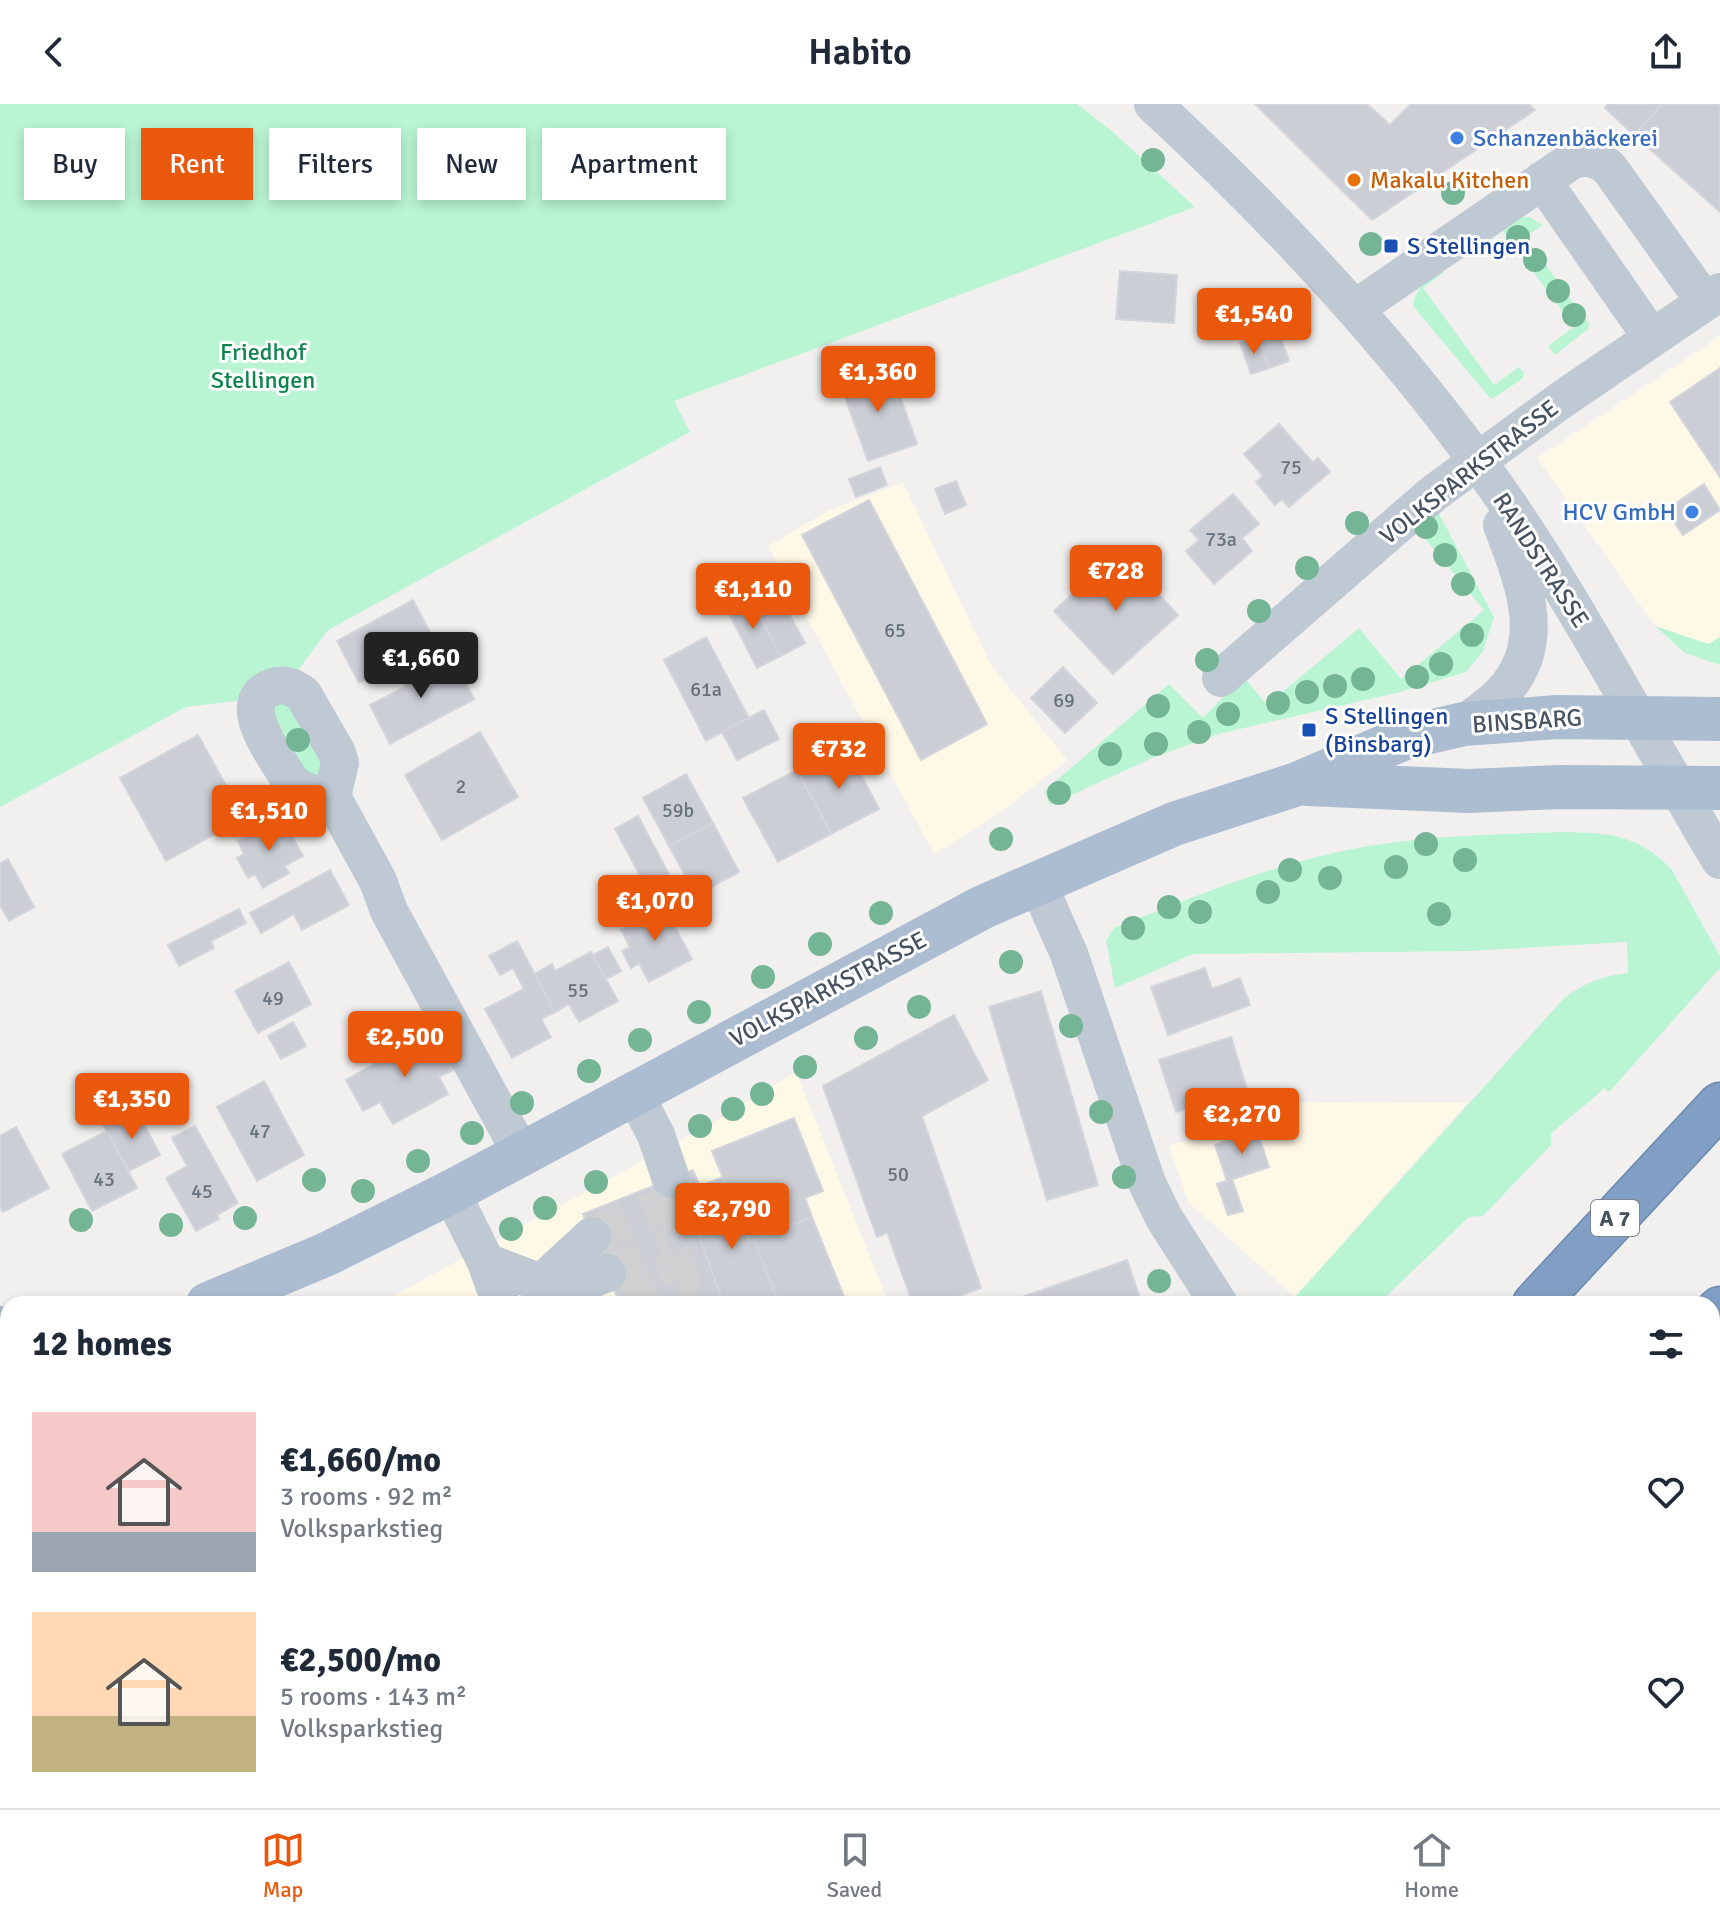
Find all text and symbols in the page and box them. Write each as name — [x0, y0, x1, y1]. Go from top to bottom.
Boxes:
icon: back — [32, 30, 76, 74]
text: Habito — [808, 30, 912, 75]
icon: share — [1644, 30, 1688, 74]
place label: Schanzenbäckerei — [1473, 123, 1658, 153]
chip: Buy — [24, 128, 125, 200]
chip: Rent — [141, 128, 253, 200]
chip: Filters — [269, 128, 401, 200]
chip: New — [417, 128, 526, 200]
chip: Apartment — [542, 128, 726, 200]
marker: Schanzenbäckerei — [1448, 129, 1466, 147]
place label: Makalu Kitchen — [1370, 165, 1529, 195]
marker: Makalu Kitchen — [1345, 171, 1363, 189]
place label: S Stellingen — [1407, 231, 1530, 261]
marker: S Stellingen — [1382, 237, 1400, 255]
pin: €1,540 — [1189, 288, 1319, 356]
text: €1,540 — [1215, 298, 1293, 330]
park label: Friedhof Stellingen — [211, 337, 315, 395]
pin: €1,360 — [813, 346, 943, 414]
text: €1,360 — [839, 356, 917, 388]
street label: VOLKSPARKSTRASSE — [1374, 393, 1564, 551]
house number: 75 — [1280, 455, 1302, 480]
street label: RANDSTRASSE — [1486, 487, 1596, 633]
place label: HCV GmbH — [1563, 497, 1676, 527]
marker: HCV GmbH — [1683, 503, 1701, 521]
house number: 73a — [1205, 527, 1237, 552]
pin: €728 — [1069, 545, 1163, 613]
text: €728 — [1088, 555, 1144, 587]
pin: €1,110 — [688, 563, 818, 631]
text: €1,110 — [714, 573, 792, 605]
house number: 65 — [884, 618, 906, 643]
pin: €1,660 — [356, 632, 486, 700]
text: €1,660 — [382, 642, 460, 674]
house number: 61a — [690, 677, 722, 702]
house number: 69 — [1053, 688, 1075, 713]
place label: S Stellingen (Binsbarg) — [1325, 701, 1448, 759]
street label: BINSBARG — [1471, 702, 1583, 740]
marker: S Stellingen (Binsbarg) — [1300, 721, 1318, 739]
pin: €732 — [792, 723, 886, 791]
text: €732 — [811, 733, 867, 765]
house number: 2 — [456, 774, 466, 799]
pin: €1,510 — [204, 785, 334, 853]
text: €1,510 — [230, 795, 308, 827]
house number: 59b — [662, 798, 694, 823]
pin: €1,070 — [590, 875, 720, 943]
text: €1,070 — [616, 885, 694, 917]
street label: VOLKSPARKSTRASSE — [724, 924, 932, 1054]
house number: 55 — [567, 978, 589, 1003]
house number: 49 — [262, 986, 284, 1011]
pin: €2,500 — [340, 1011, 470, 1079]
text: €2,500 — [366, 1021, 444, 1053]
pin: €1,350 — [67, 1073, 197, 1141]
text: €1,350 — [93, 1083, 171, 1115]
pin: €2,270 — [1177, 1088, 1307, 1156]
text: €2,270 — [1203, 1098, 1281, 1130]
house number: 47 — [249, 1119, 271, 1144]
house number: 50 — [887, 1162, 909, 1187]
house number: 43 — [93, 1167, 115, 1192]
house number: 45 — [191, 1179, 213, 1204]
pin: €2,790 — [667, 1183, 797, 1251]
text: €2,790 — [693, 1193, 771, 1225]
road number: A 7 — [1591, 1200, 1639, 1236]
icon: filters — [1644, 1322, 1688, 1366]
text: 12 homes — [32, 1323, 172, 1365]
text: €1,660/mo — [280, 1439, 441, 1481]
icon: home — [96, 1444, 192, 1540]
icon: heart — [1644, 1470, 1688, 1514]
text: 3 rooms · 92 m² — [280, 1481, 453, 1513]
text: Volksparkstieg — [280, 1513, 443, 1545]
text: €2,500/mo — [280, 1639, 441, 1681]
icon: home — [96, 1644, 192, 1740]
icon: heart — [1644, 1670, 1688, 1714]
text: 5 rooms · 143 m² — [280, 1681, 467, 1713]
text: Volksparkstieg — [280, 1713, 443, 1745]
tab: Map — [261, 1828, 305, 1903]
tab: Saved — [827, 1828, 882, 1903]
tab: Home — [1404, 1828, 1459, 1903]

